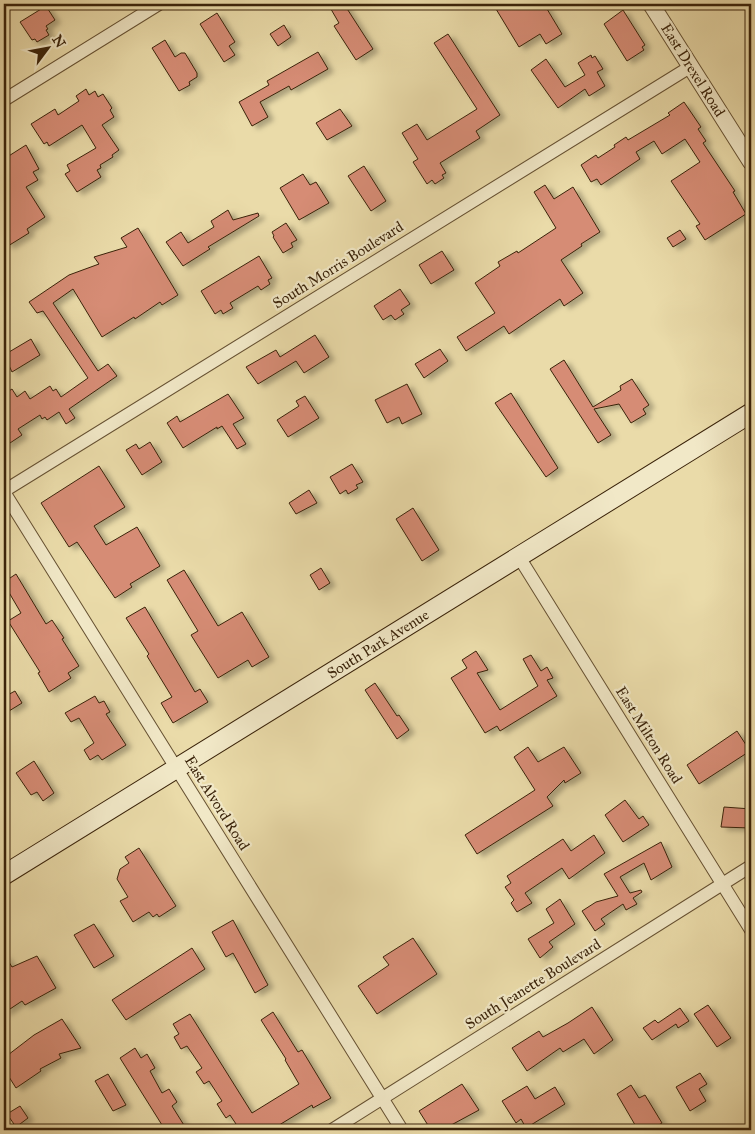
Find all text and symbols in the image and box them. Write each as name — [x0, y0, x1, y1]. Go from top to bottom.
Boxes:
street label: East Drexel Road — [657, 20, 729, 120]
north arrow — [22, 22, 72, 72]
text: N — [48, 32, 69, 51]
street label: South Morris Boulevard — [269, 217, 407, 313]
street label: South Park Avenue — [324, 605, 432, 683]
street label: East Milton Road — [612, 683, 686, 787]
street label: East Alvord Road — [181, 752, 254, 854]
street label: South Jeanette Boulevard — [462, 935, 605, 1034]

